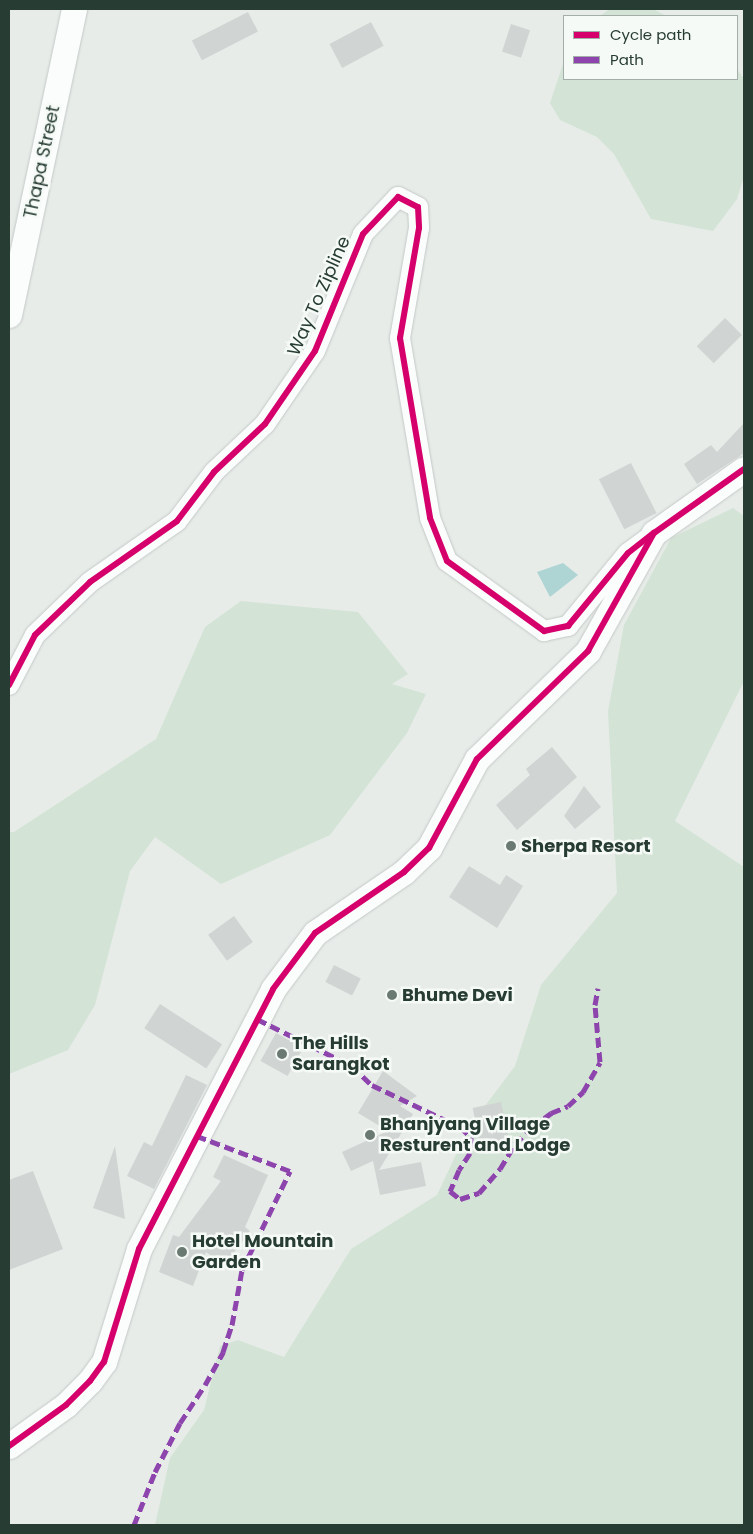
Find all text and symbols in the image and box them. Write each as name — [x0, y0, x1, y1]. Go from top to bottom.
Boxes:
legend — [563, 15, 738, 80]
text: Cycle path — [610, 24, 691, 45]
text: Path — [610, 49, 644, 70]
street label: Thapa Street — [19, 103, 65, 221]
street label: Way To Zipline — [283, 233, 355, 359]
place label: Sherpa Resort — [521, 835, 651, 857]
marker: Sherpa Resort — [505, 840, 517, 852]
place label: Bhume Devi — [402, 984, 513, 1006]
marker: Bhume Devi — [386, 989, 398, 1001]
place label: The Hills Sarangkot — [292, 1033, 389, 1076]
marker: The Hills Sarangkot — [276, 1048, 288, 1060]
place label: Bhanjyang Village Resturent and Lodge — [380, 1114, 570, 1156]
marker: Bhanjyang Village Resturent and Lodge — [364, 1129, 376, 1141]
place label: Hotel Mountain Garden — [192, 1231, 333, 1274]
marker: Hotel Mountain Garden — [176, 1246, 188, 1258]

